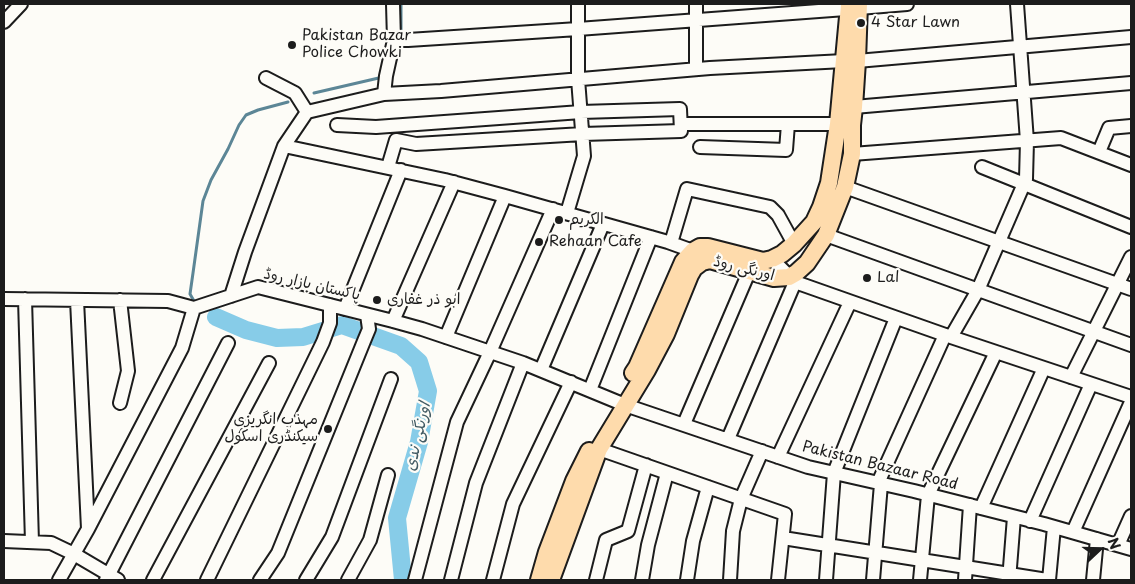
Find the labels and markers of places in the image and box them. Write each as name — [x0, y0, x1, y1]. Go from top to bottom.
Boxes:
place label: 4 Star Lawn — [871, 14, 960, 32]
marker: 4 Star Lawn — [855, 17, 867, 29]
place label: Pakistan Bazar Police Chowki — [302, 27, 411, 62]
marker: Pakistan Bazar Police Chowki — [286, 39, 298, 51]
place label: الکریم — [569, 211, 604, 229]
marker: الکریم — [553, 214, 565, 226]
place label: Rehaan Cafe — [549, 233, 642, 251]
marker: Rehaan Cafe — [533, 236, 545, 248]
place label: Lal — [877, 269, 899, 287]
marker: Lal — [861, 272, 873, 284]
place label: ابو ذر غفاری — [387, 291, 460, 309]
marker: ابو ذر غفاری — [371, 294, 383, 306]
place label: مہذب انگریزی سیکنڈری اسکول — [225, 411, 318, 446]
marker: مہذب انگریزی سیکنڈری اسکول — [322, 423, 334, 435]

